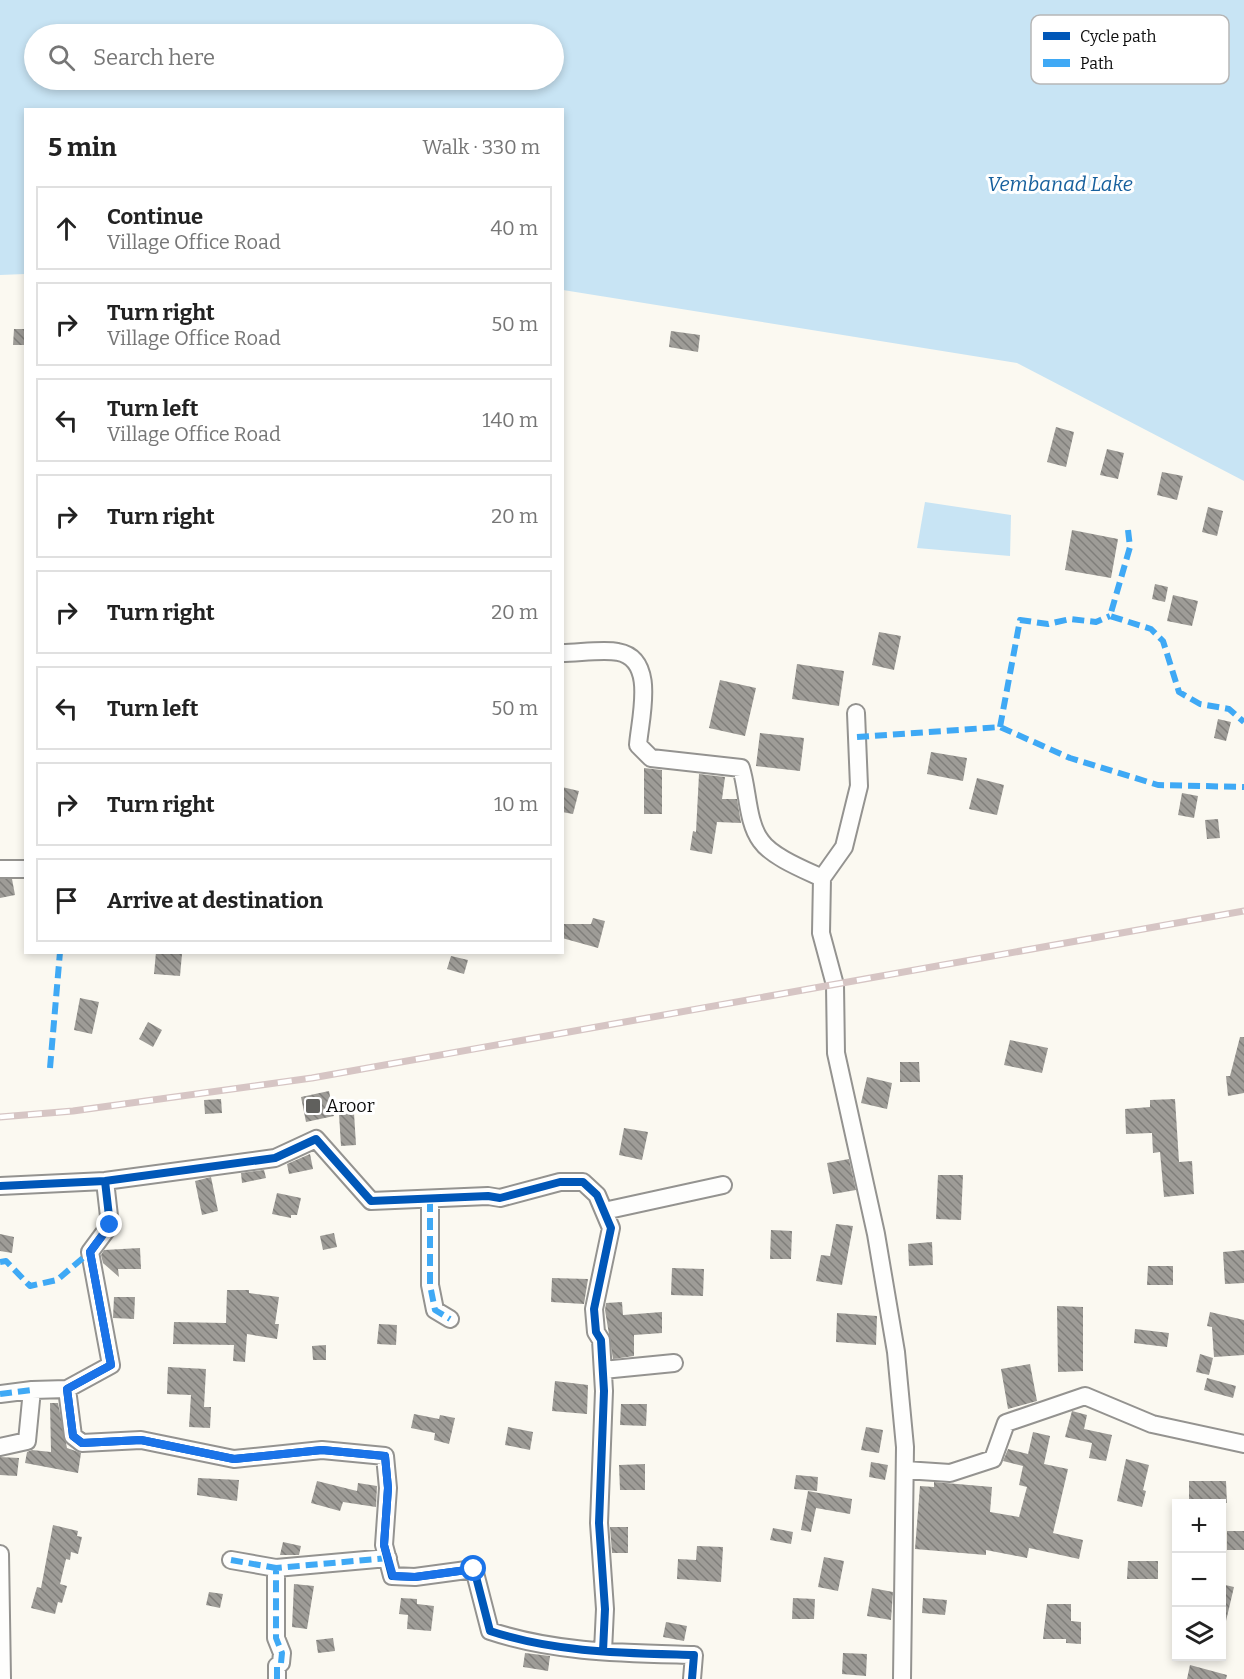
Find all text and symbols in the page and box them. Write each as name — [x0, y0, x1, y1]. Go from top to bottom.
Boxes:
legend — [1031, 15, 1229, 84]
search box — [24, 24, 564, 90]
text: Cycle path — [1080, 27, 1156, 46]
icon: search — [45, 41, 78, 74]
text: Search here — [93, 44, 215, 71]
text: Path — [1080, 54, 1114, 73]
text: 5 min — [48, 132, 117, 163]
text: Walk · 330 m — [423, 135, 540, 159]
water label: Vembanad Lake — [987, 172, 1133, 196]
text: Continue — [107, 203, 203, 230]
icon: ahead — [50, 212, 83, 245]
text: 40 m — [490, 216, 538, 240]
text: Village Office Road — [107, 230, 281, 254]
text: Turn right — [107, 299, 215, 326]
icon: right — [50, 308, 83, 341]
text: 50 m — [491, 312, 538, 336]
text: Village Office Road — [107, 326, 281, 350]
text: Turn left — [107, 395, 199, 422]
icon: left — [50, 404, 83, 437]
text: 140 m — [482, 408, 538, 432]
text: Village Office Road — [107, 422, 281, 446]
icon: right — [50, 500, 83, 533]
text: Turn right — [107, 503, 215, 530]
text: 20 m — [491, 504, 538, 528]
icon: right — [50, 596, 83, 629]
text: Turn right — [107, 599, 215, 626]
text: 20 m — [491, 600, 538, 624]
icon: left — [50, 692, 83, 725]
text: Turn left — [107, 695, 199, 722]
text: 50 m — [491, 696, 538, 720]
icon: right — [50, 788, 83, 821]
text: Turn right — [107, 791, 215, 818]
text: 10 m — [494, 792, 538, 816]
icon: arrive — [50, 884, 83, 917]
text: Arrive at destination — [107, 887, 323, 914]
place label: Aroor — [326, 1095, 375, 1117]
marker: Aroor — [304, 1097, 322, 1115]
route end — [96, 1211, 122, 1237]
map controls — [1172, 1499, 1226, 1661]
button: + — [1172, 1499, 1226, 1553]
button: − — [1172, 1553, 1226, 1607]
route start — [460, 1555, 486, 1581]
button: layers — [1172, 1607, 1226, 1661]

